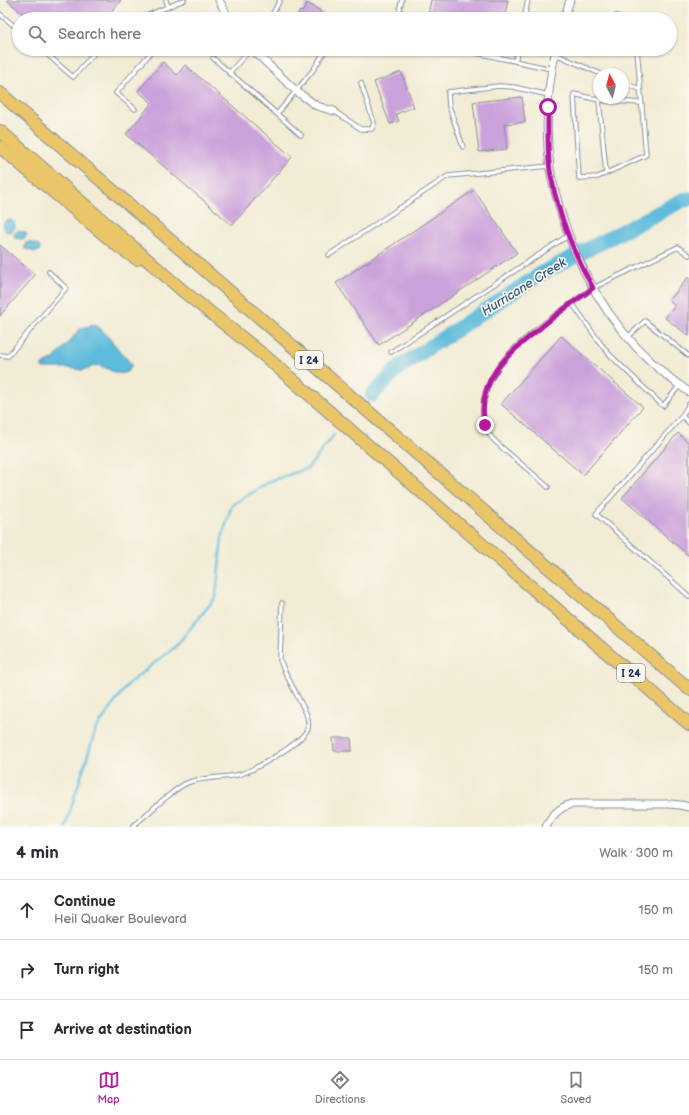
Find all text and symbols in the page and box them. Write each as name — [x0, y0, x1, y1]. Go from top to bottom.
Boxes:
search box — [12, 12, 677, 56]
icon: search — [26, 23, 48, 45]
text: Search here — [58, 25, 141, 44]
north arrow — [593, 68, 629, 104]
route start — [539, 98, 557, 116]
water label: Hurricane Creek — [479, 254, 570, 319]
road number: I 24 — [295, 351, 323, 369]
route end — [476, 416, 494, 434]
road number: I 24 — [617, 664, 645, 682]
text: 4 min — [16, 843, 59, 863]
text: Walk · 300 m — [599, 845, 673, 861]
text: Continue — [54, 892, 116, 911]
icon: ahead — [16, 899, 38, 921]
text: 150 m — [639, 902, 673, 918]
text: Heil Quaker Boulevard — [54, 911, 187, 927]
icon: right — [16, 959, 38, 981]
text: Turn right — [54, 960, 119, 979]
text: 150 m — [639, 962, 673, 978]
icon: arrive — [16, 1019, 38, 1041]
text: Arrive at destination — [54, 1020, 192, 1039]
tab: Map — [98, 1069, 120, 1106]
tab: Directions — [315, 1069, 365, 1106]
tab: Saved — [561, 1069, 591, 1106]

